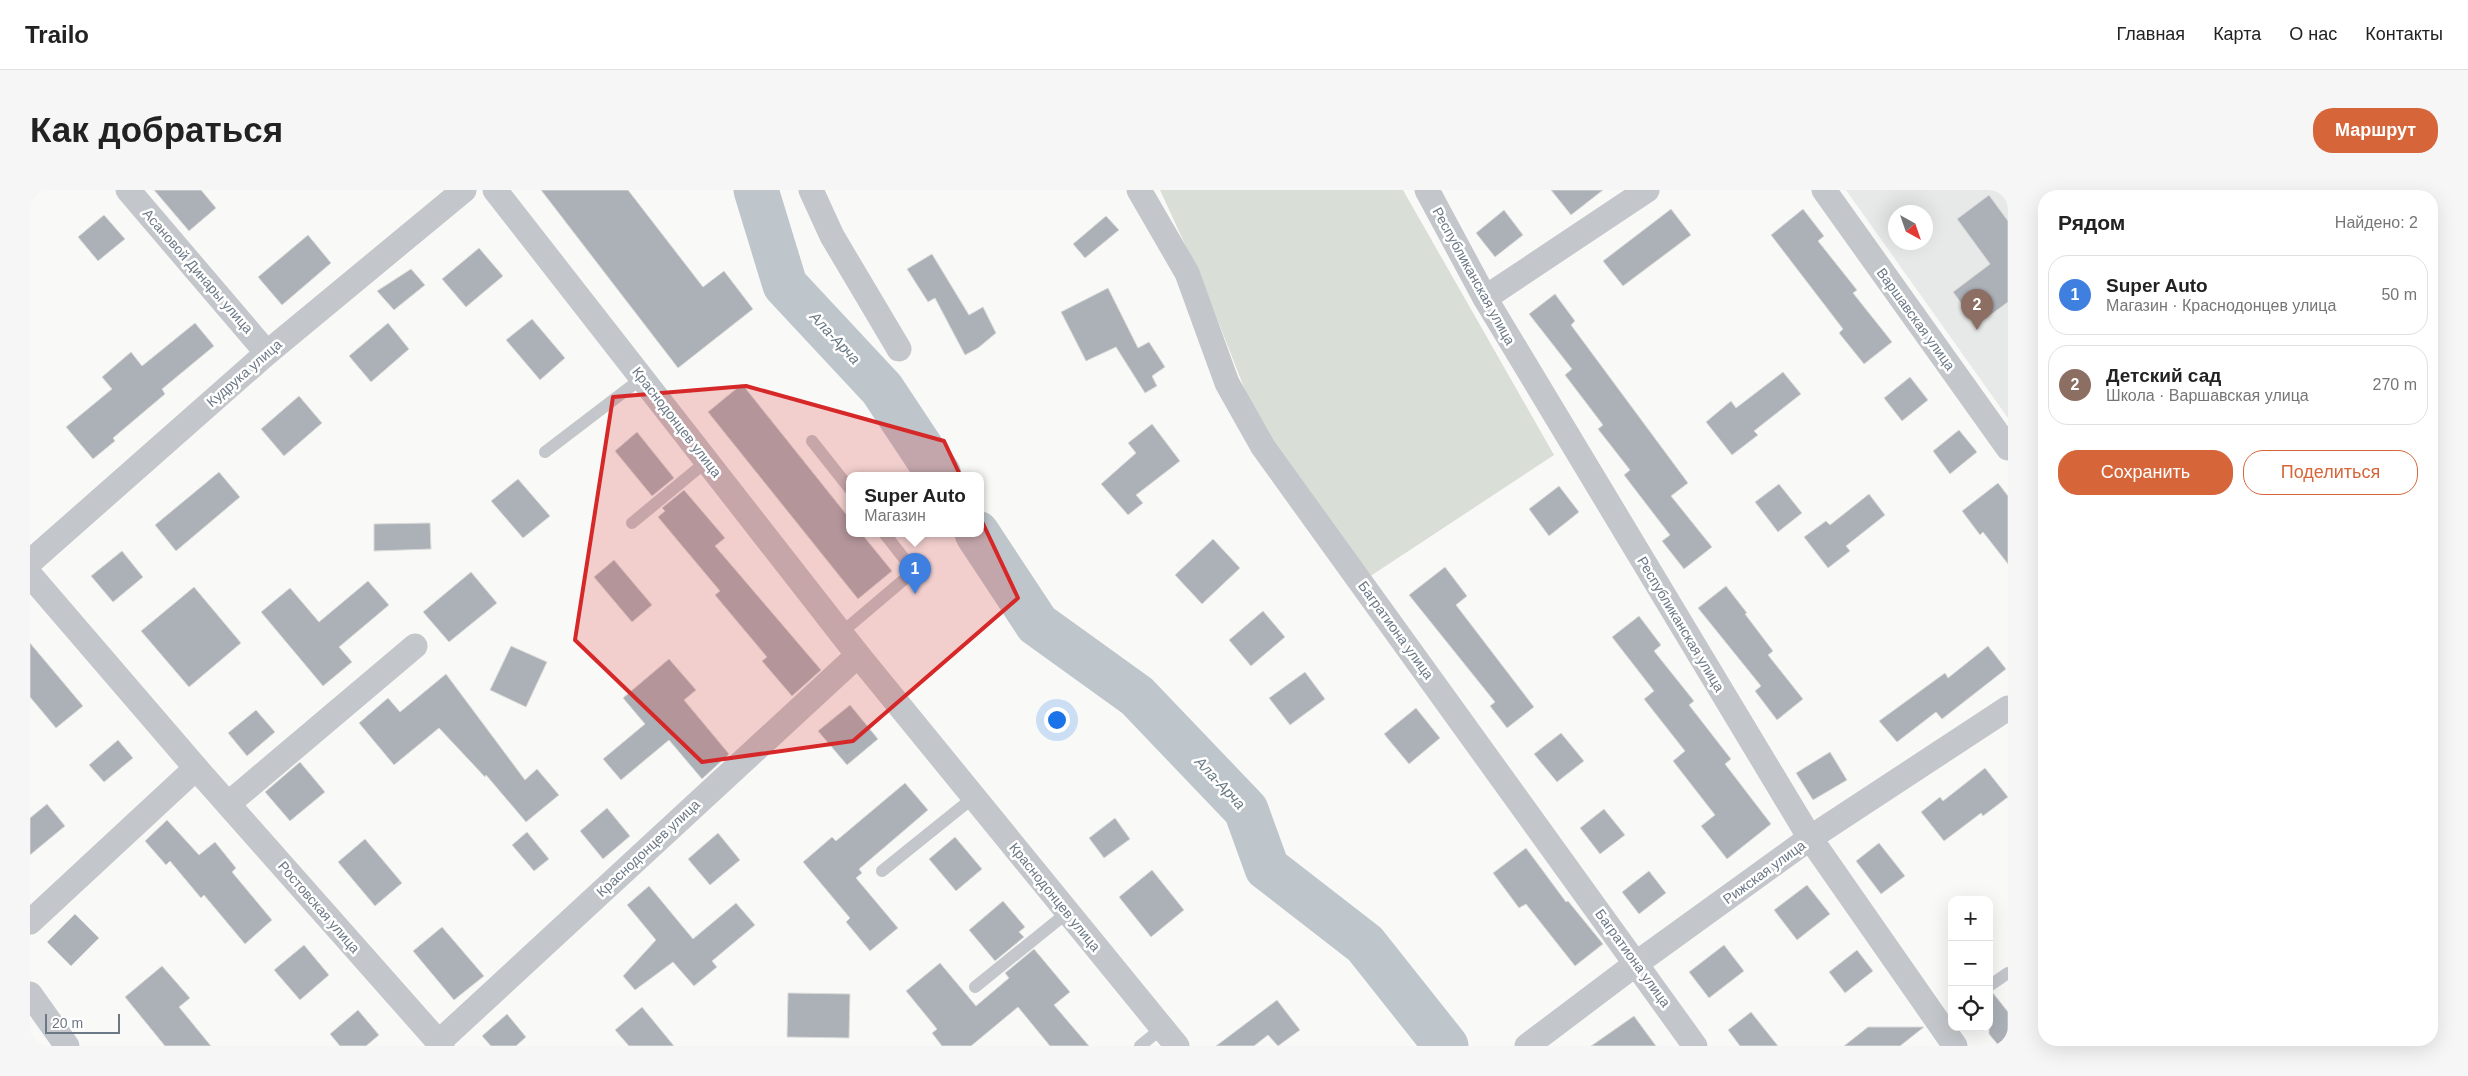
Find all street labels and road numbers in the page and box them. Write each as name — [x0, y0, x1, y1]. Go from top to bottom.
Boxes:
street label: Республиканская улица — [1429, 204, 1519, 348]
street label: Асановой Динары улица — [140, 206, 256, 337]
street label: Варшавская улица — [1874, 265, 1959, 373]
street label: Кудрука улица — [203, 336, 285, 410]
street label: Краснодонцев улица — [629, 364, 725, 480]
street label: Республиканская улица — [1634, 554, 1728, 695]
street label: Багратиона улица — [1355, 578, 1437, 682]
street label: Краснодонцев улица — [593, 796, 703, 900]
street label: Рижская улица — [1720, 837, 1808, 907]
street label: Краснодонцев улица — [1006, 839, 1104, 955]
street label: Ростовская улица — [275, 858, 363, 956]
street label: Багратиона улица — [1592, 906, 1674, 1010]

